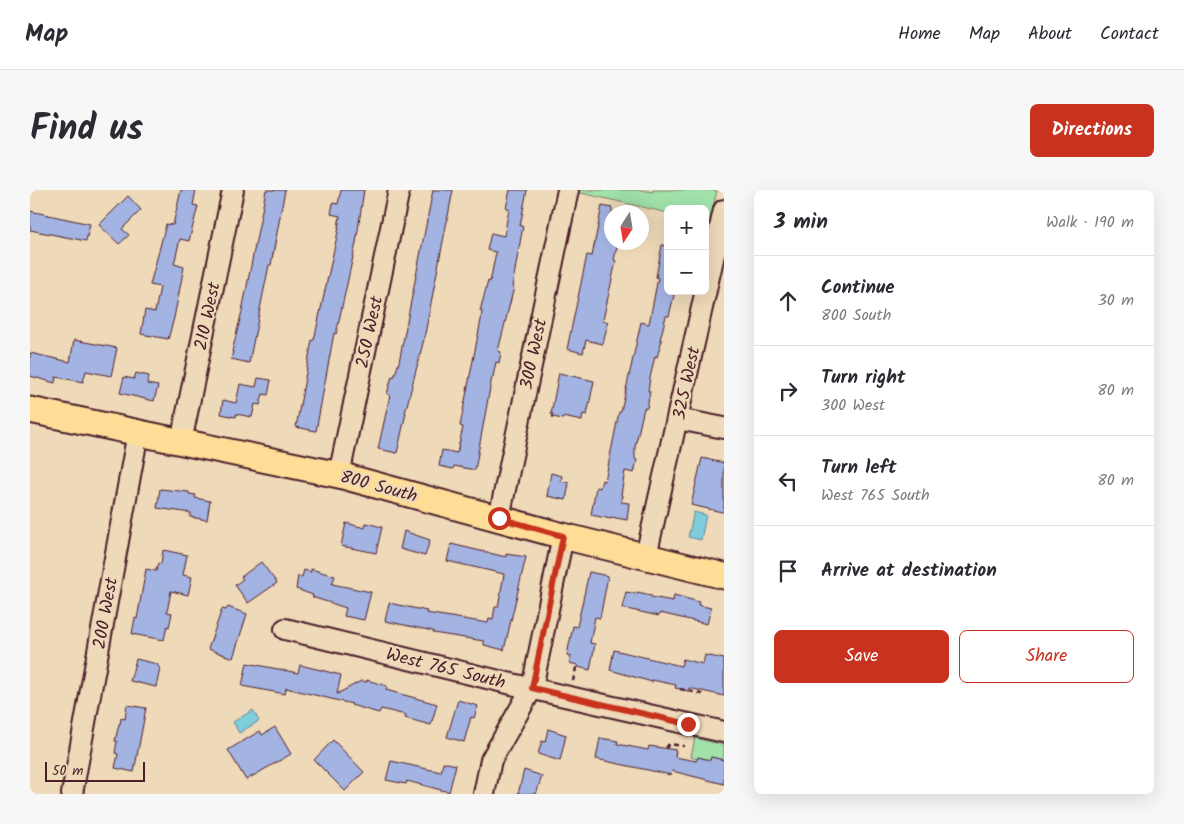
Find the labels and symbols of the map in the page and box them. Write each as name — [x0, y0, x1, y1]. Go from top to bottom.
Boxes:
north arrow — [604, 205, 649, 250]
street label: 210 West — [187, 278, 230, 353]
street label: 250 West — [349, 293, 392, 371]
street label: 300 West — [513, 315, 556, 393]
street label: 325 West — [666, 343, 710, 423]
street label: 800 South — [337, 463, 421, 512]
route start — [488, 507, 511, 530]
street label: 200 West — [86, 574, 127, 651]
street label: West 765 South — [383, 641, 508, 698]
route end — [677, 713, 700, 736]
scale bar — [45, 759, 145, 782]

